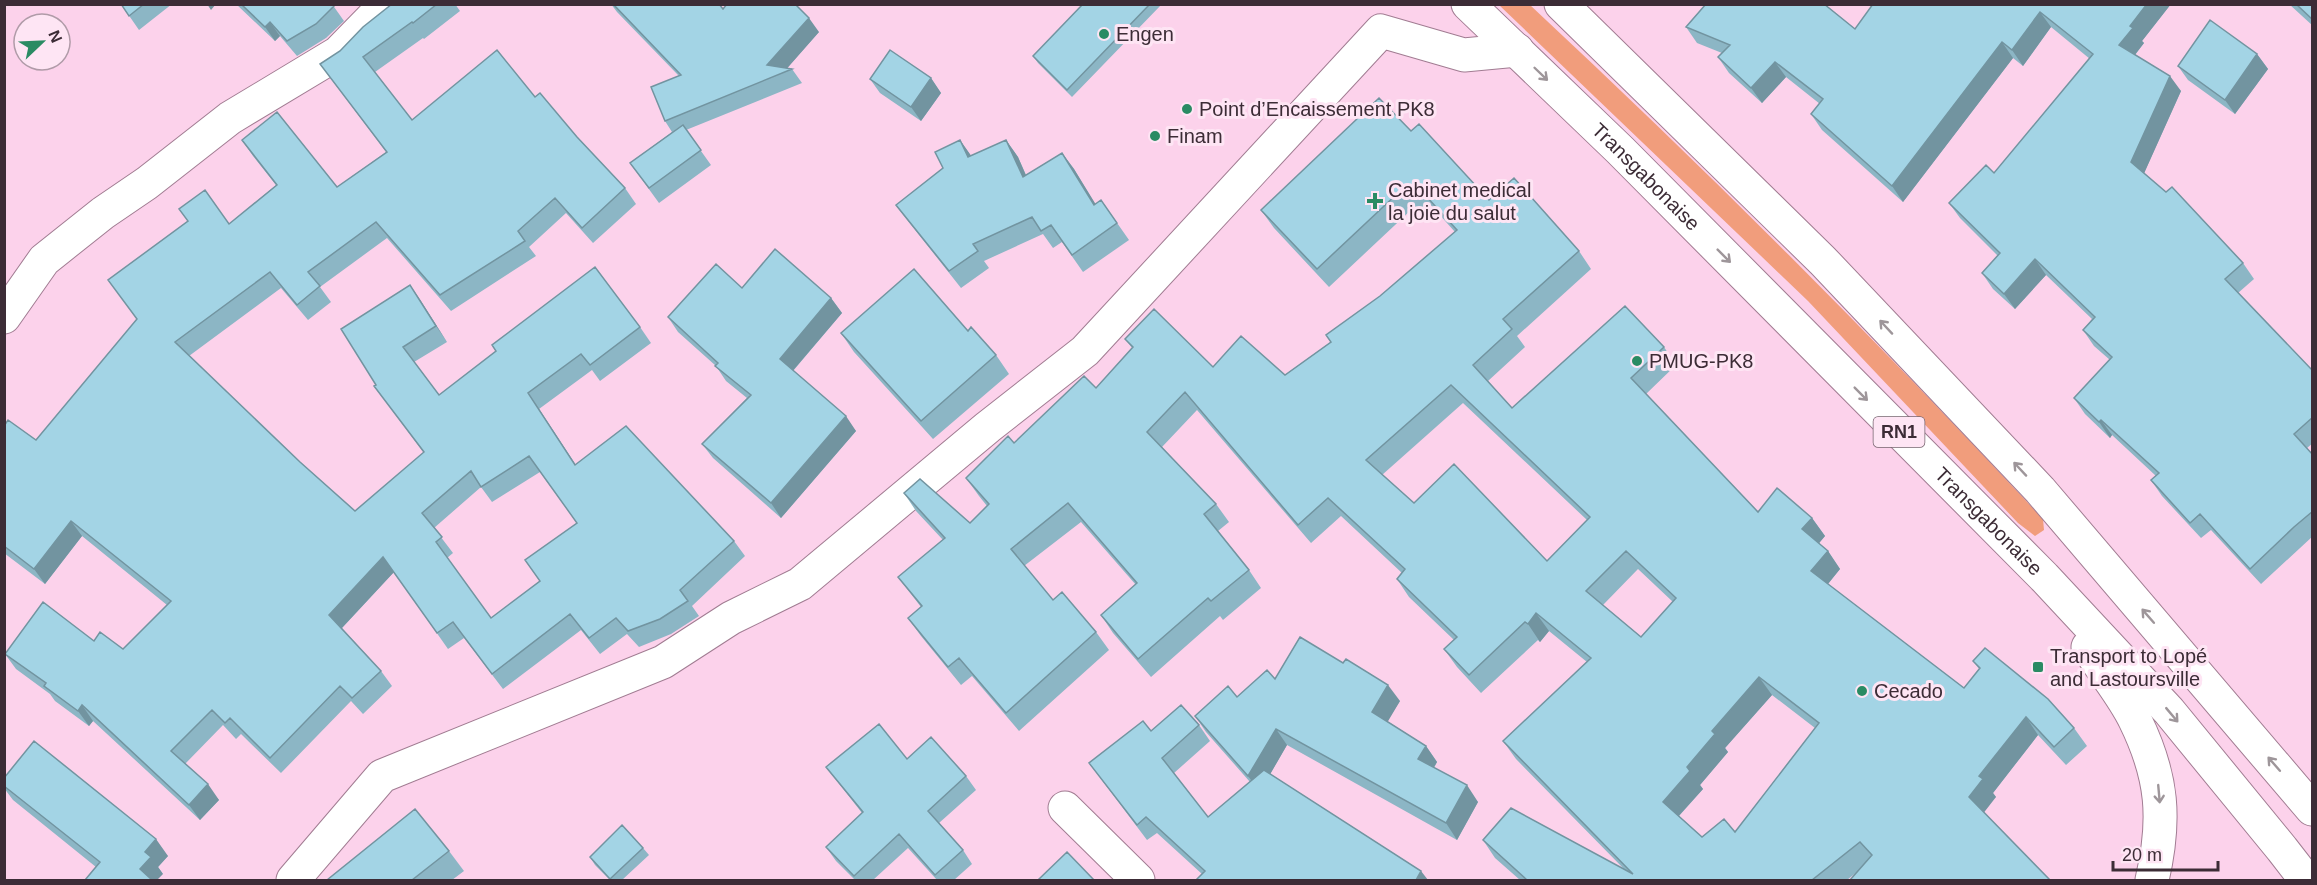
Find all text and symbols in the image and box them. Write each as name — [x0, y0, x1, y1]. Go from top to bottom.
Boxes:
north arrow — [12, 12, 72, 72]
place label: Engen — [1116, 23, 1174, 45]
marker: Engen — [1097, 27, 1111, 41]
text: N — [45, 28, 65, 45]
one-way arrow — [1533, 66, 1548, 81]
place label: Point d’Encaissement PK8 — [1199, 98, 1435, 120]
marker: Point d’Encaissement PK8 — [1180, 102, 1194, 116]
street label: Transgabonaise — [1588, 118, 1704, 235]
place label: Finam — [1167, 125, 1223, 147]
marker: Finam — [1148, 129, 1162, 143]
place label: Cabinet medical la joie du salut — [1388, 179, 1531, 224]
marker: Cabinet medical la joie du salut — [1366, 192, 1384, 210]
one-way arrow — [1717, 248, 1731, 263]
one-way arrow — [1879, 320, 1893, 335]
place label: PMUG-PK8 — [1649, 350, 1753, 372]
marker: PMUG-PK8 — [1630, 354, 1644, 368]
one-way arrow — [1854, 387, 1869, 402]
road number: RN1 — [1874, 417, 1924, 447]
one-way arrow — [2013, 461, 2027, 476]
street label: Transgabonaise — [1931, 463, 2047, 580]
one-way arrow — [2141, 609, 2155, 624]
place label: Transport to Lopé and Lastoursville — [2050, 645, 2207, 690]
marker: Transport to Lopé and Lastoursville — [2031, 660, 2045, 674]
place label: Cecado — [1874, 680, 1943, 702]
marker: Cecado — [1855, 684, 1869, 698]
one-way arrow — [2165, 707, 2179, 722]
one-way arrow — [2268, 756, 2281, 772]
one-way arrow — [2154, 783, 2165, 803]
scale bar — [2113, 834, 2218, 872]
text: 20 m — [2122, 845, 2162, 865]

